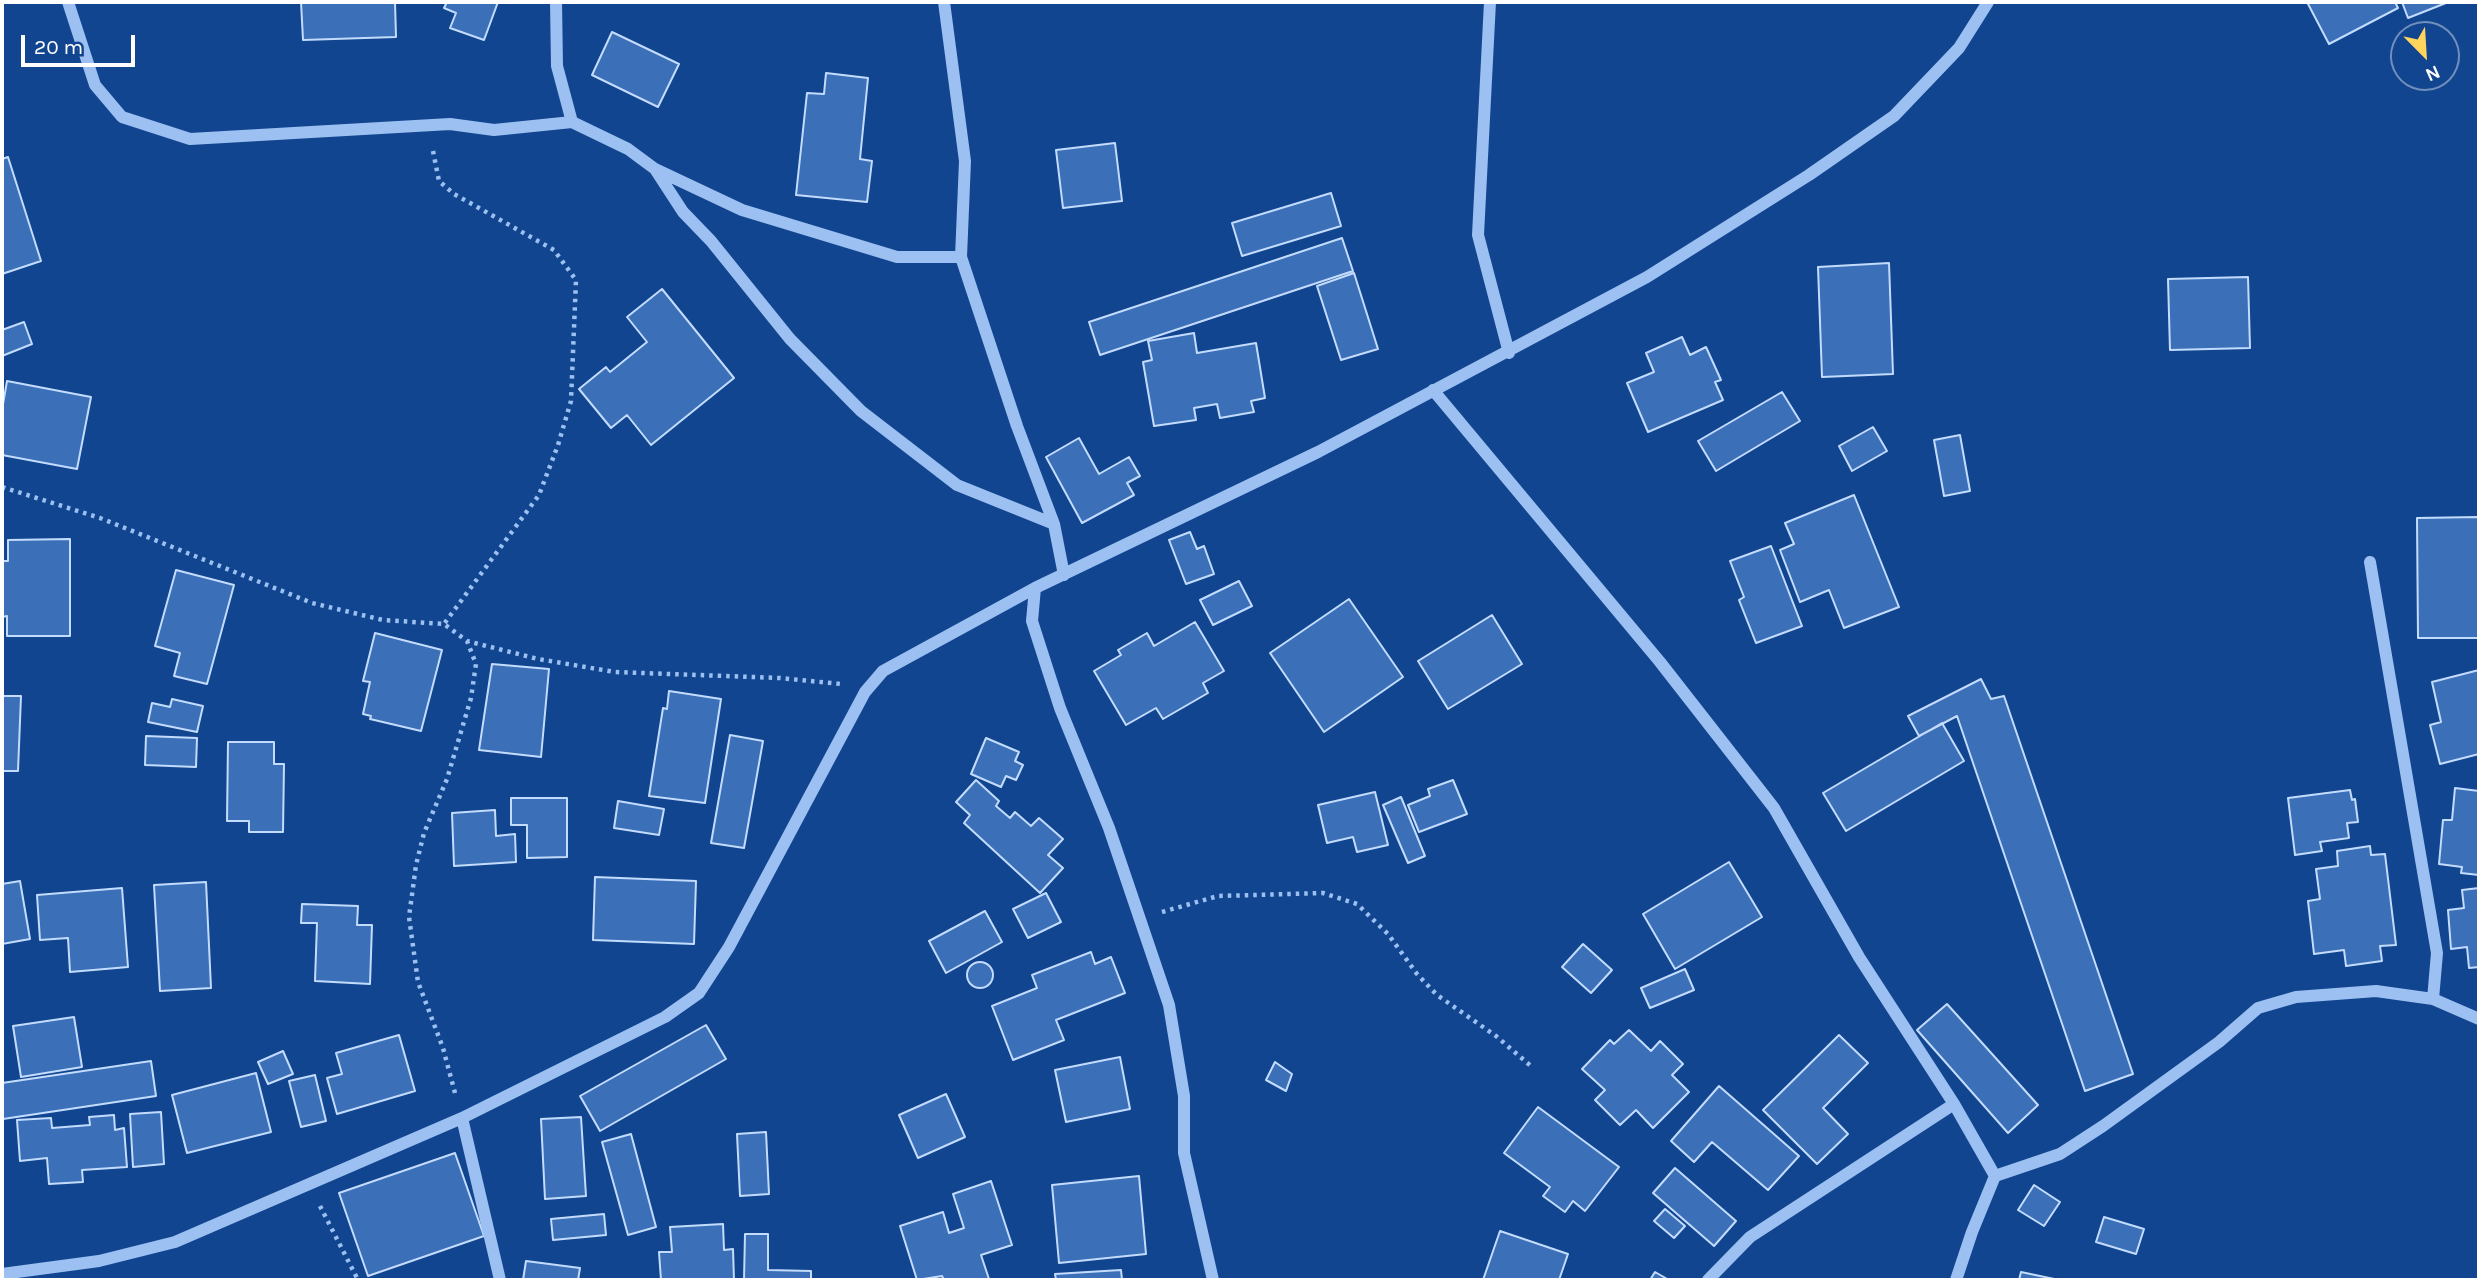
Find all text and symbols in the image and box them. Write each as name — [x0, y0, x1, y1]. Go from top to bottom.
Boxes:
scale bar — [24, 21, 138, 65]
north arrow — [2390, 21, 2460, 91]
text: 20 m — [34, 35, 83, 59]
text: N — [2422, 61, 2443, 86]

